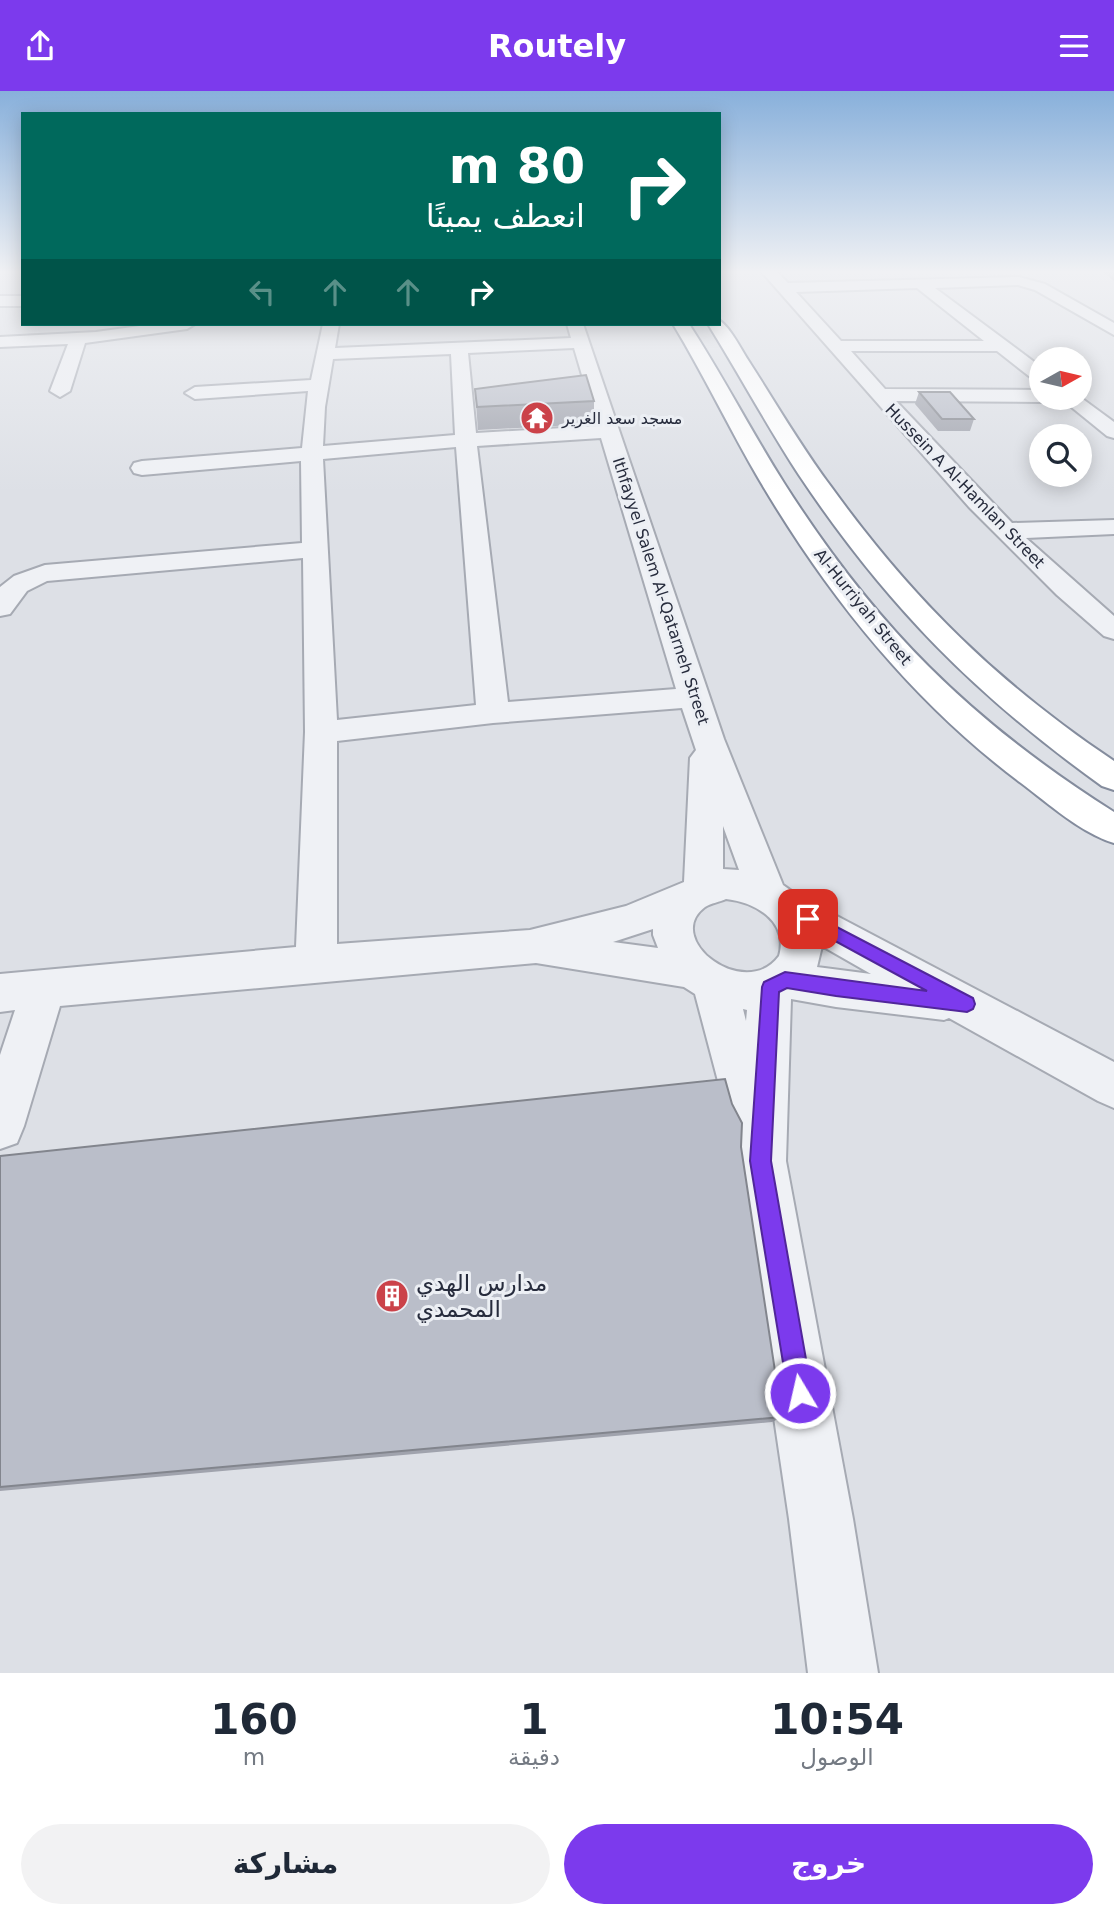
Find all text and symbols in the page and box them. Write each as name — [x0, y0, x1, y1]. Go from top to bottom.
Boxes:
icon: share — [21, 27, 59, 65]
text: Routely — [488, 27, 626, 65]
icon: menu — [1055, 27, 1093, 65]
text: 80 m — [449, 138, 585, 195]
icon: right — [609, 140, 700, 231]
text: انعطف يمينًا — [426, 197, 585, 235]
icon: left — [243, 273, 281, 311]
icon: ahead — [316, 273, 354, 311]
icon: ahead — [389, 273, 427, 311]
icon: right — [462, 273, 500, 311]
north arrow — [1029, 347, 1092, 409]
map controls — [1029, 347, 1092, 487]
temple icon: مسجد سعد الغرير — [518, 399, 556, 437]
street label: Hussein A Al-Hamlan Street — [881, 400, 1049, 572]
place label: مسجد سعد الغرير — [561, 409, 682, 429]
button: search — [1029, 424, 1092, 487]
street label: Ithfayyel Salem Al-Qatarneh Street — [609, 455, 713, 727]
street label: Al-Hurriyah Street — [810, 545, 916, 669]
pin — [778, 889, 838, 949]
icon: arrive — [789, 900, 827, 938]
place label: مدارس الهدي المحمدي — [416, 1270, 547, 1323]
building icon: مدارس الهدي المحمدي — [373, 1277, 411, 1315]
position arrow — [763, 1356, 837, 1430]
text: 160 — [210, 1695, 298, 1744]
text: 1 — [519, 1695, 549, 1744]
text: 10:54 — [770, 1695, 904, 1744]
text: m — [243, 1744, 265, 1770]
text: دقيقة — [508, 1744, 560, 1770]
text: الوصول — [800, 1744, 874, 1770]
button: مشاركة — [21, 1824, 550, 1904]
button: خروج — [564, 1824, 1093, 1904]

